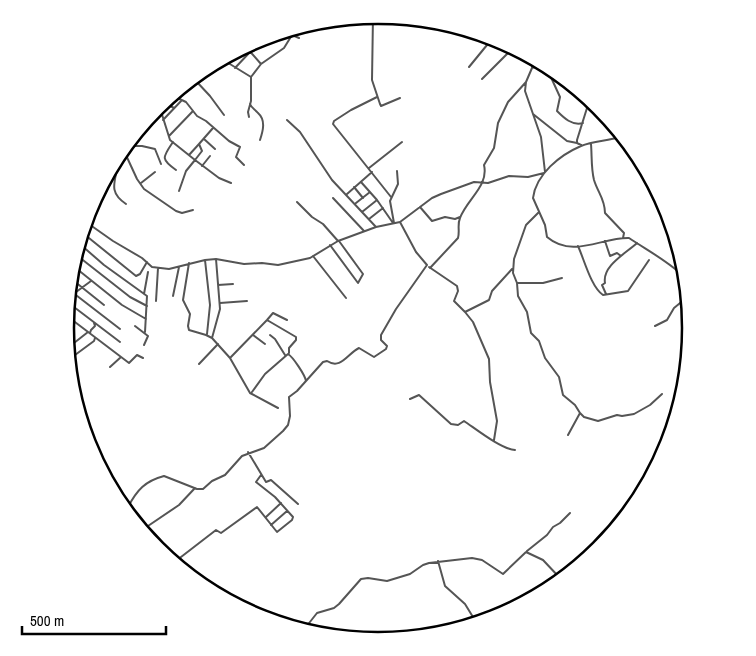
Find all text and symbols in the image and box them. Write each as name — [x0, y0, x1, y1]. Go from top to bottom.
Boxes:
scale bar — [22, 604, 166, 636]
text: 500 m — [30, 610, 64, 631]

